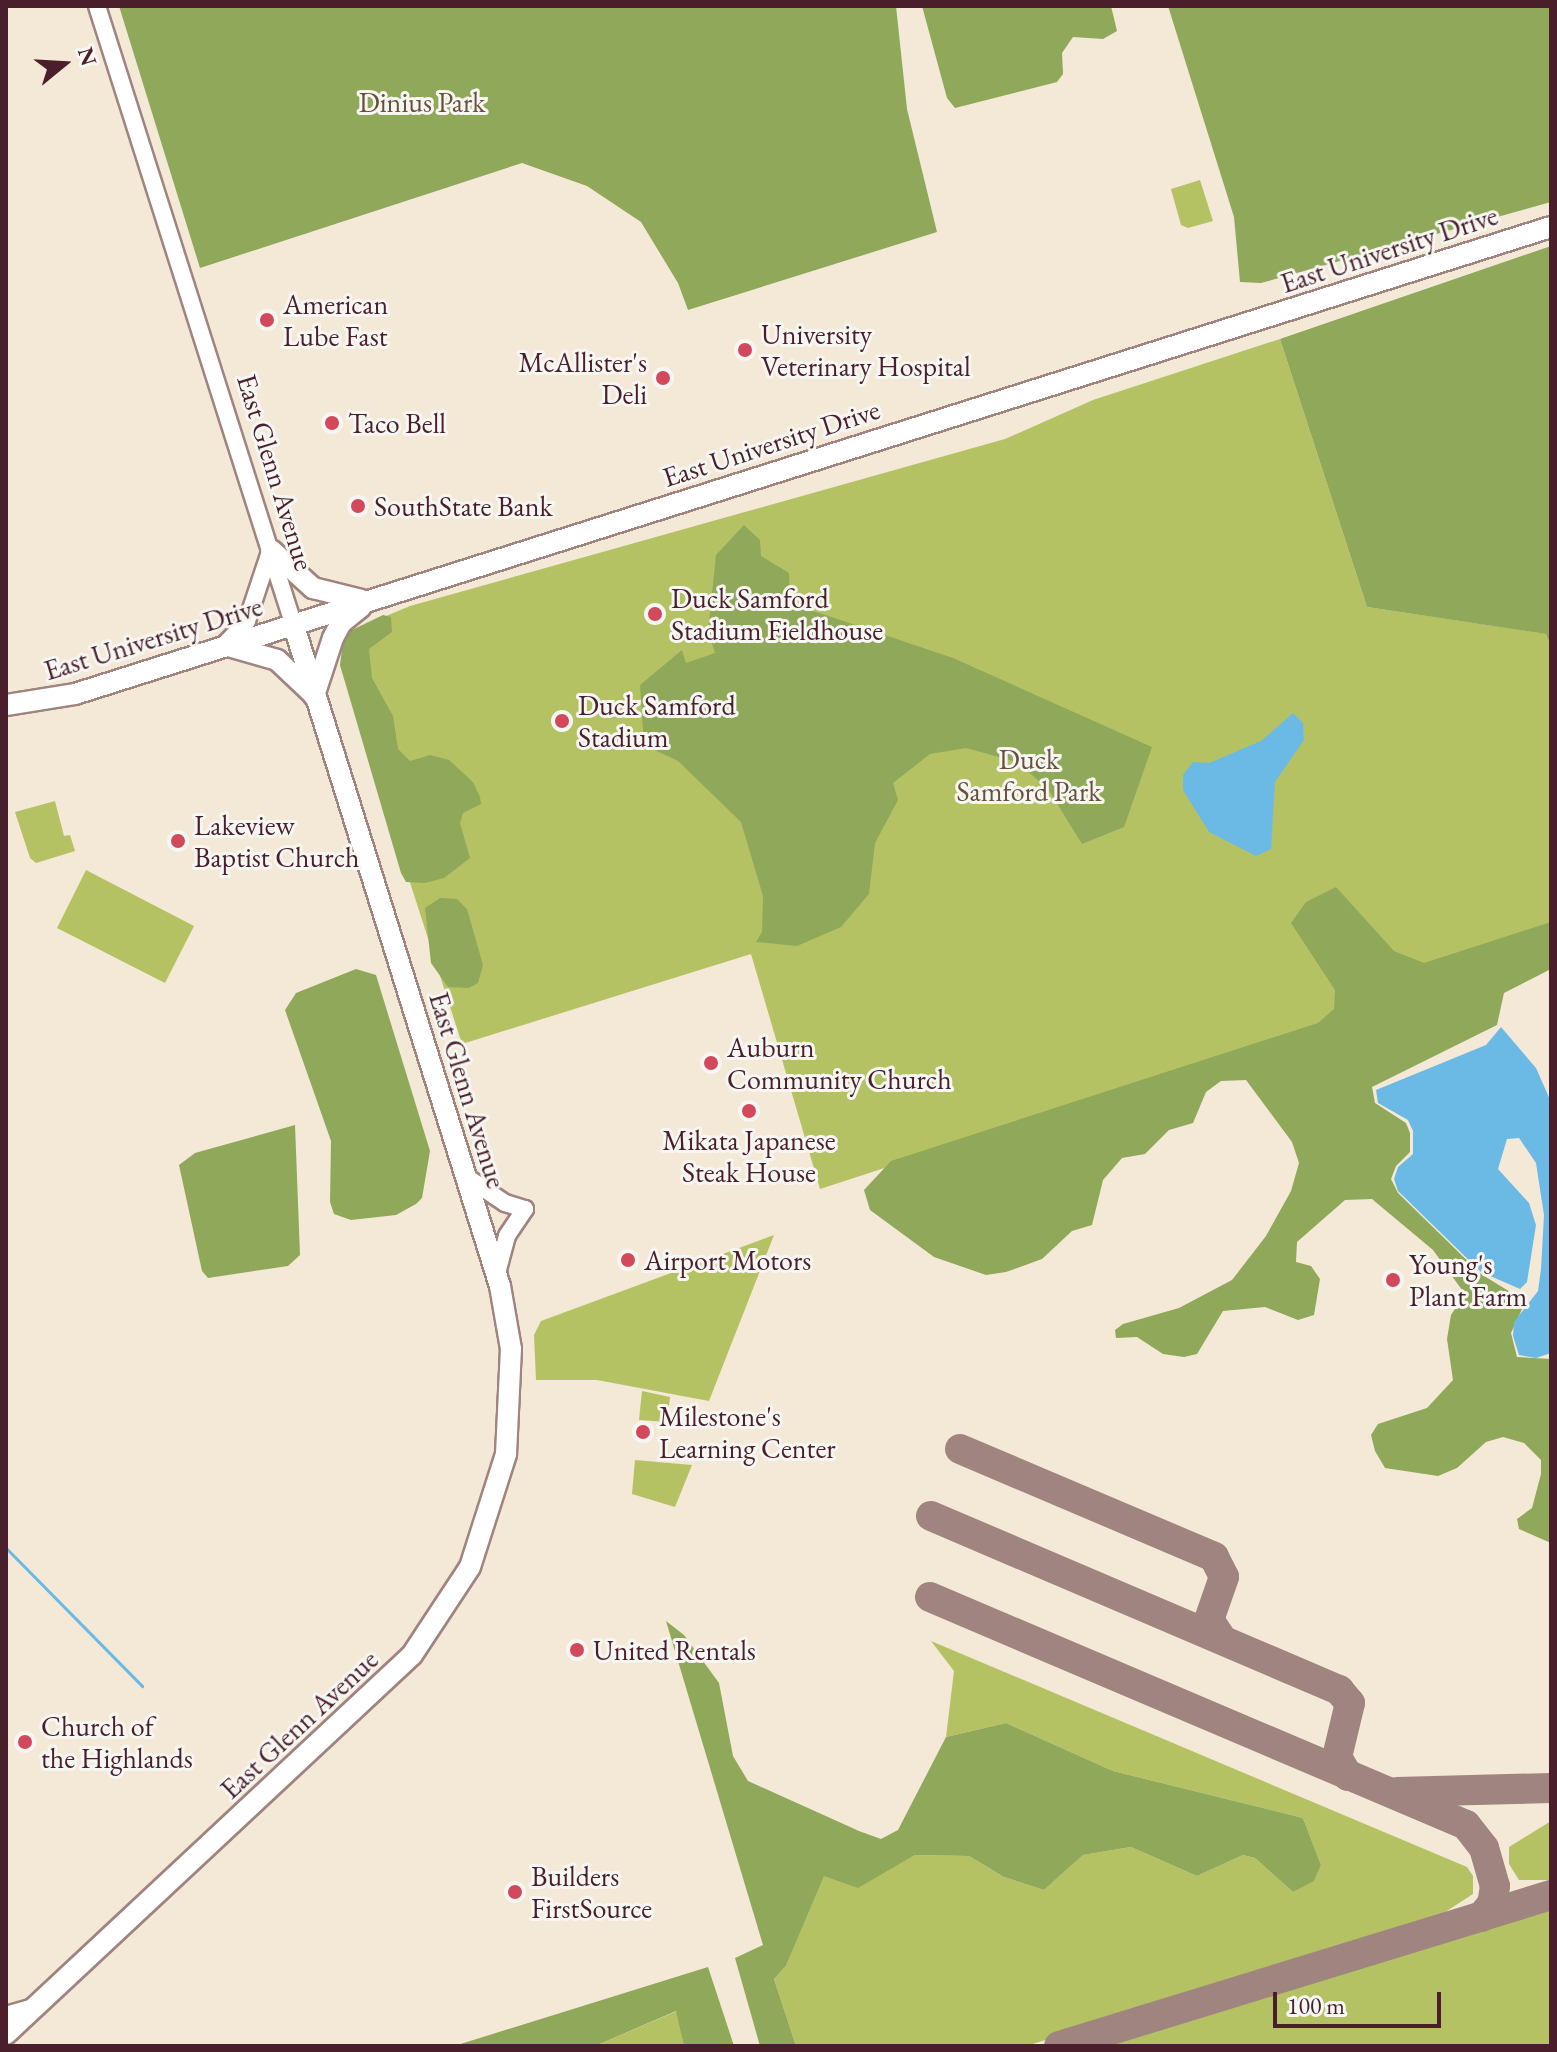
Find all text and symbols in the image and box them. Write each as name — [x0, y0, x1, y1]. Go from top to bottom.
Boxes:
north arrow — [24, 24, 104, 104]
text: N — [71, 43, 104, 69]
park label: Dinius Park — [359, 85, 485, 119]
street label: East University Drive — [1276, 198, 1502, 300]
place label: American Lube Fast — [283, 287, 388, 353]
marker: American Lube Fast — [258, 311, 276, 329]
place label: University Veterinary Hospital — [761, 317, 971, 383]
marker: University Veterinary Hospital — [736, 341, 754, 359]
place label: McAllister's Deli — [519, 345, 647, 411]
marker: McAllister's Deli — [654, 369, 672, 387]
street label: East Glenn Avenue — [230, 370, 322, 574]
street label: East University Drive — [658, 392, 884, 494]
place label: Taco Bell — [348, 406, 446, 440]
marker: Taco Bell — [323, 414, 341, 432]
place label: SouthState Bank — [374, 489, 553, 523]
marker: SouthState Bank — [349, 497, 367, 515]
place label: Duck Samford Stadium Fieldhouse — [671, 581, 883, 647]
street label: East University Drive — [40, 589, 266, 687]
marker: Duck Samford Stadium Fieldhouse — [646, 605, 664, 623]
place label: Duck Samford Stadium — [578, 688, 736, 754]
marker: Duck Samford Stadium — [553, 712, 571, 730]
park label: Duck Samford Park — [957, 742, 1101, 808]
place label: Lakeview Baptist Church — [194, 808, 359, 874]
marker: Lakeview Baptist Church — [169, 832, 187, 850]
street label: East Glenn Avenue — [422, 988, 514, 1192]
place label: Auburn Community Church — [727, 1030, 952, 1096]
marker: Auburn Community Church — [702, 1054, 720, 1072]
marker: Mikata Japanese Steak House — [740, 1102, 758, 1120]
place label: Mikata Japanese Steak House — [662, 1123, 836, 1189]
place label: Airport Motors — [644, 1243, 811, 1277]
place label: Young's Plant Farm — [1409, 1247, 1527, 1313]
marker: Airport Motors — [619, 1251, 637, 1269]
marker: Young's Plant Farm — [1384, 1271, 1402, 1289]
place label: Milestone's Learning Center — [659, 1399, 836, 1465]
marker: Milestone's Learning Center — [634, 1423, 652, 1441]
place label: United Rentals — [593, 1633, 756, 1667]
marker: United Rentals — [568, 1641, 586, 1659]
street label: East Glenn Avenue — [213, 1642, 385, 1806]
place label: Church of the Highlands — [41, 1709, 193, 1775]
marker: Church of the Highlands — [16, 1733, 34, 1751]
place label: Builders FirstSource — [531, 1859, 652, 1925]
marker: Builders FirstSource — [506, 1883, 524, 1901]
scale bar — [1277, 1976, 1445, 2026]
text: 100 m — [1287, 1990, 1345, 2021]

